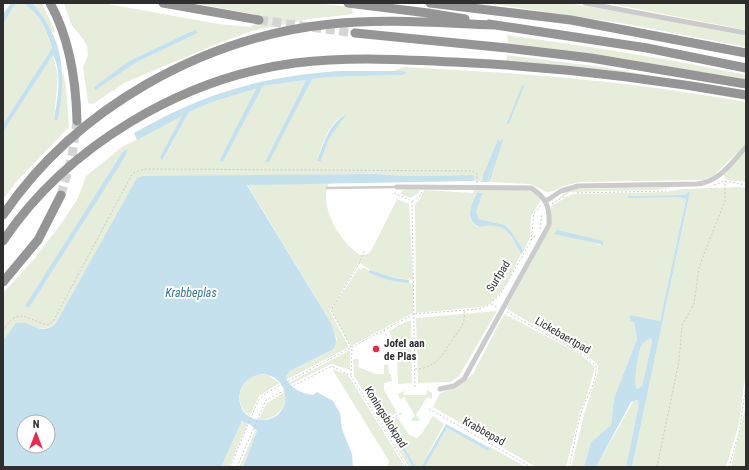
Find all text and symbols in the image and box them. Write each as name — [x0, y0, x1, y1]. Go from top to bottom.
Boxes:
street label: Surfpad — [484, 258, 513, 294]
water label: Krabbeplas — [165, 286, 217, 300]
street label: Lickebaertpad — [533, 314, 593, 356]
place label: Jofel aan de Plas — [384, 337, 425, 363]
marker: Jofel aan de Plas — [371, 344, 381, 354]
street label: Koningsblokpad — [362, 384, 410, 450]
north arrow — [16, 414, 56, 454]
street label: Krabbepad — [460, 414, 507, 448]
text: N — [33, 418, 40, 431]

